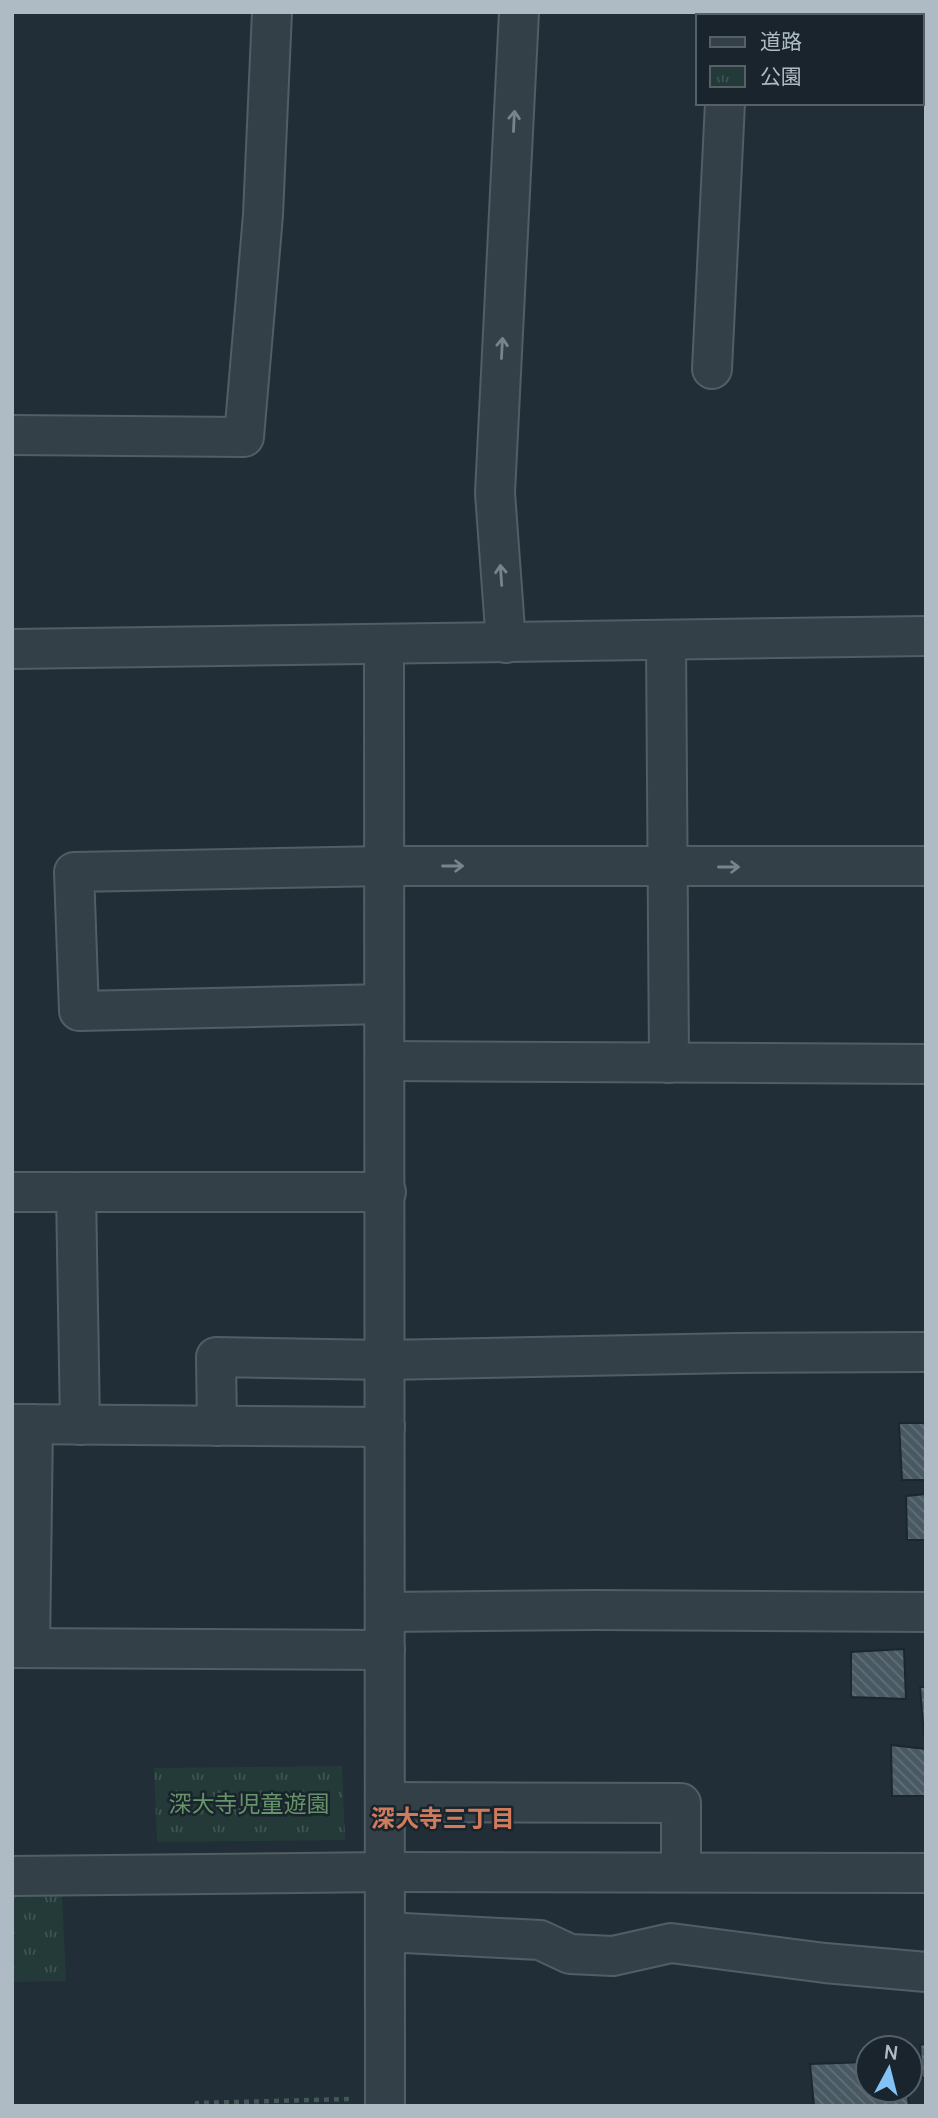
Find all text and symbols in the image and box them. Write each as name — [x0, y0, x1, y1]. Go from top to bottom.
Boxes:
legend — [696, 14, 924, 105]
text: 道路 — [760, 27, 802, 55]
text: 公園 — [760, 62, 802, 90]
one-way arrow — [507, 110, 520, 133]
one-way arrow — [496, 337, 509, 360]
one-way arrow — [494, 564, 507, 587]
one-way arrow — [441, 859, 464, 873]
one-way arrow — [717, 860, 740, 874]
park label: 深大寺児童遊園 — [169, 1787, 330, 1819]
district label: 深大寺三丁目 — [371, 1801, 515, 1834]
north arrow — [854, 2034, 924, 2104]
text: N — [883, 2038, 899, 2066]

